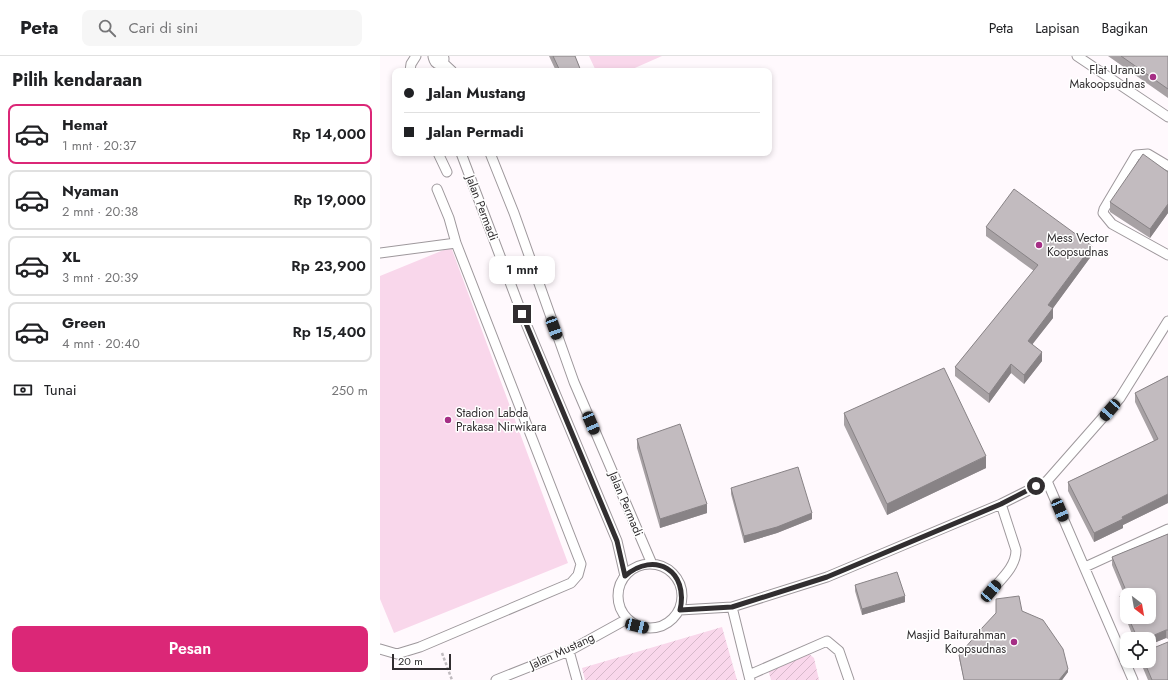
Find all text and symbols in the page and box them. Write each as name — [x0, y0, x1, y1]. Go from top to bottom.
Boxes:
search box — [82, 10, 362, 46]
text: Peta — [20, 14, 58, 41]
icon: search — [96, 17, 118, 39]
text: Cari di sini — [128, 17, 198, 39]
text: Peta — [989, 18, 1013, 38]
text: Lapisan — [1035, 18, 1080, 38]
text: Bagikan — [1102, 18, 1148, 38]
place label: Flat Uranus Makoopsudnas — [1070, 61, 1145, 93]
text: Pilih kendaraan — [12, 67, 142, 93]
marker: Flat Uranus Makoopsudnas — [1148, 72, 1158, 82]
text: Jalan Mustang — [428, 82, 526, 104]
text: Hemat — [62, 114, 108, 136]
icon: car — [14, 116, 50, 152]
text: Jalan Permadi — [428, 121, 524, 143]
text: Rp 14,000 — [292, 123, 366, 145]
text: 1 mnt · 20:37 — [62, 136, 136, 155]
street label: Jalan Permadi — [461, 171, 503, 243]
text: Nyaman — [62, 180, 119, 202]
icon: car — [14, 182, 50, 218]
text: Rp 19,000 — [294, 189, 366, 211]
text: 2 mnt · 20:38 — [62, 202, 138, 221]
place label: Mess Vector Koopsudnas — [1047, 229, 1109, 261]
marker: Mess Vector Koopsudnas — [1034, 240, 1044, 250]
text: XL — [62, 246, 80, 268]
icon: car — [14, 248, 50, 284]
text: Rp 23,900 — [291, 255, 366, 277]
callout: 1 mnt — [489, 256, 555, 284]
text: 1 mnt — [506, 260, 538, 279]
text: 3 mnt · 20:39 — [62, 268, 138, 287]
route end — [513, 305, 531, 323]
text: Green — [62, 312, 106, 334]
icon: car — [14, 314, 50, 350]
car — [544, 315, 564, 341]
text: Rp 15,400 — [292, 321, 366, 343]
text: 4 mnt · 20:40 — [62, 334, 140, 353]
icon: cash — [12, 379, 34, 401]
text: Tunai — [44, 379, 77, 401]
text: 250 m — [331, 381, 368, 400]
car — [1098, 397, 1122, 423]
place label: Stadion Labda Prakasa Nirwikara — [456, 404, 547, 436]
car — [581, 410, 601, 436]
marker: Stadion Labda Prakasa Nirwikara — [443, 415, 453, 425]
street label: Jalan Permadi — [604, 467, 648, 539]
route start — [1027, 477, 1045, 495]
car — [1050, 497, 1070, 523]
car — [979, 578, 1003, 604]
north arrow — [1120, 588, 1156, 624]
map controls — [1120, 588, 1156, 668]
car — [624, 617, 650, 635]
button: Pesan — [12, 626, 368, 672]
place label: Masjid Baiturahman Koopsudnas — [907, 626, 1006, 658]
street label: Jalan Mustang — [525, 628, 597, 675]
button: locate — [1120, 632, 1156, 668]
marker: Masjid Baiturahman Koopsudnas — [1009, 637, 1019, 647]
scale bar — [392, 652, 451, 671]
text: 20 m — [398, 653, 423, 669]

